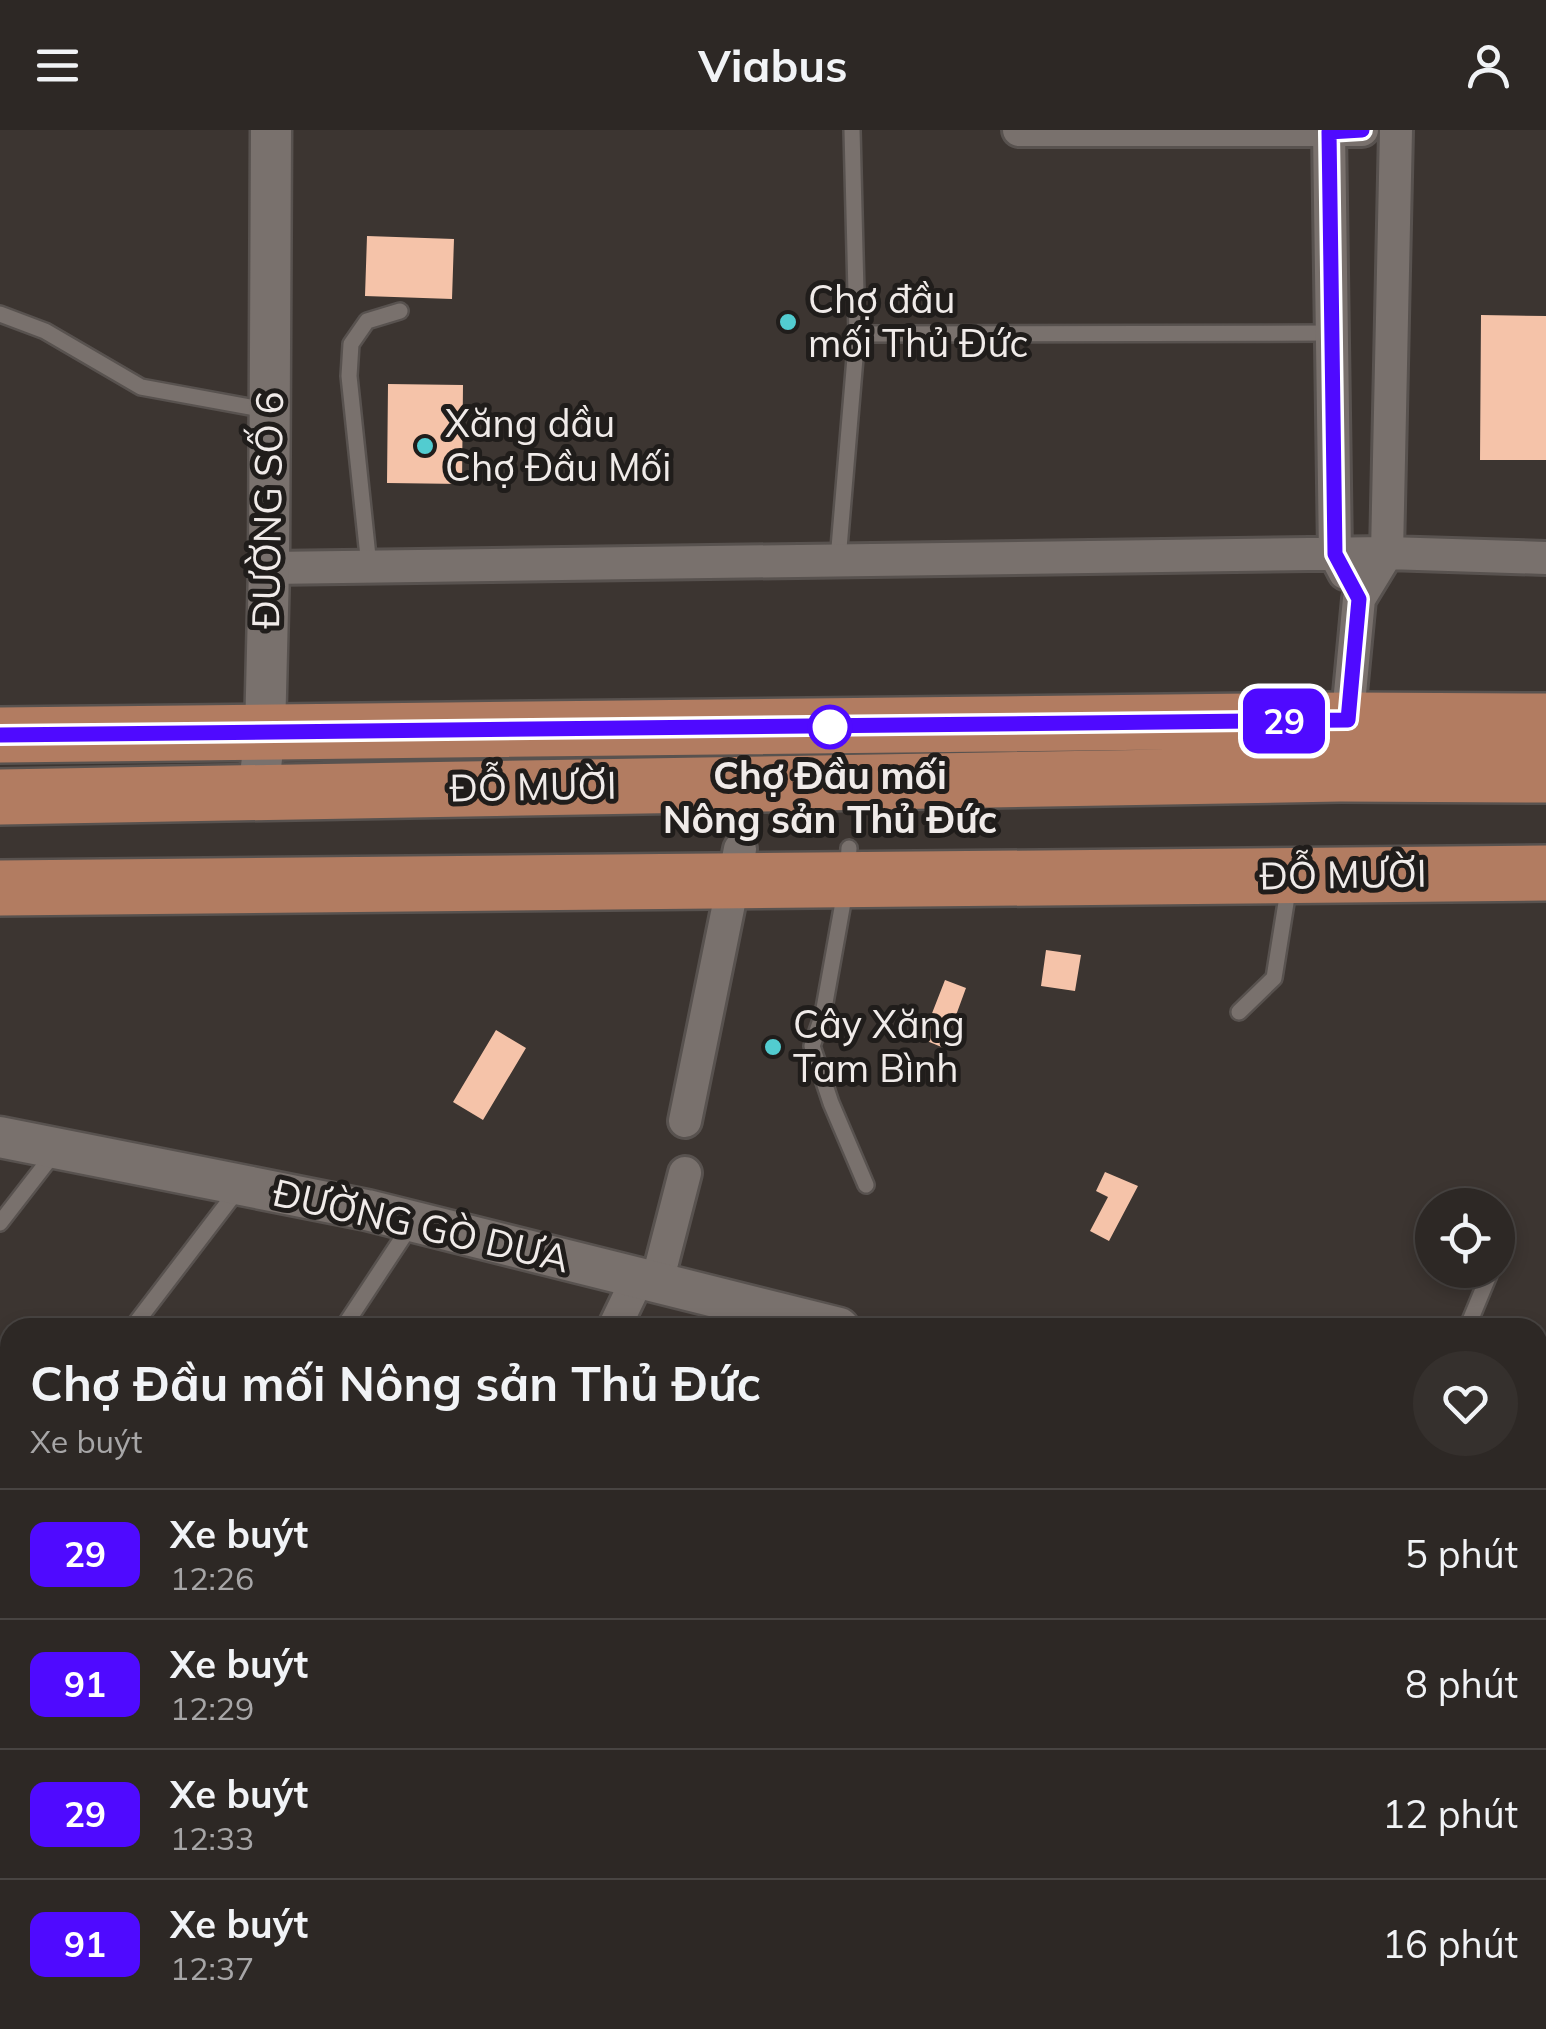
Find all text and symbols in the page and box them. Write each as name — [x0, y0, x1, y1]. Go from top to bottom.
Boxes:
text: Viabus — [698, 37, 848, 93]
icon: menu — [30, 38, 85, 93]
icon: person — [1461, 38, 1516, 93]
place label: Chợ đầu mối Thủ Đức — [808, 275, 1028, 367]
marker: Chợ đầu mối Thủ Đức — [777, 311, 799, 333]
street label: ĐƯỜNG SỐ 6 — [239, 391, 293, 629]
place label: Xăng dầu Chợ Đầu Mối — [445, 399, 671, 491]
marker: Xăng dầu Chợ Đầu Mối — [414, 435, 436, 457]
line badge: 29 — [1239, 688, 1329, 754]
text: 29 — [1263, 699, 1305, 743]
marker: Chợ Đầu mối Nông sản Thủ Đức — [809, 706, 851, 748]
place label: Chợ Đầu mối Nông sản Thủ Đức — [663, 751, 997, 843]
street label: ĐỖ MƯỜI — [449, 758, 617, 811]
street label: ĐỖ MƯỜI — [1259, 846, 1427, 899]
place label: Cây Xăng Tam Bình — [793, 1000, 965, 1092]
marker: Cây Xăng Tam Bình — [762, 1036, 784, 1058]
street label: ĐƯỜNG GÒ DƯA — [268, 1168, 574, 1282]
map controls — [1415, 1188, 1515, 1288]
button: locate — [1415, 1188, 1515, 1288]
button: heart — [1413, 1351, 1518, 1456]
text: Chợ Đầu mối Nông sản Thủ Đức — [30, 1353, 761, 1413]
text: Xe buýt — [30, 1421, 143, 1461]
text: Xe buýt — [170, 1510, 308, 1558]
text: 5 phút — [1405, 1530, 1518, 1578]
text: 29 — [64, 1532, 106, 1576]
text: 12:26 — [170, 1558, 254, 1598]
text: Xe buýt — [170, 1640, 308, 1688]
text: 8 phút — [1405, 1660, 1518, 1708]
text: 91 — [64, 1662, 106, 1706]
text: 12:29 — [170, 1688, 254, 1728]
text: Xe buýt — [170, 1770, 308, 1818]
text: 12 phút — [1382, 1790, 1518, 1838]
text: 29 — [64, 1792, 106, 1836]
text: 12:33 — [170, 1818, 254, 1858]
text: Xe buýt — [170, 1900, 308, 1948]
text: 16 phút — [1382, 1920, 1518, 1968]
text: 91 — [64, 1922, 106, 1966]
text: 12:37 — [170, 1948, 254, 1988]

